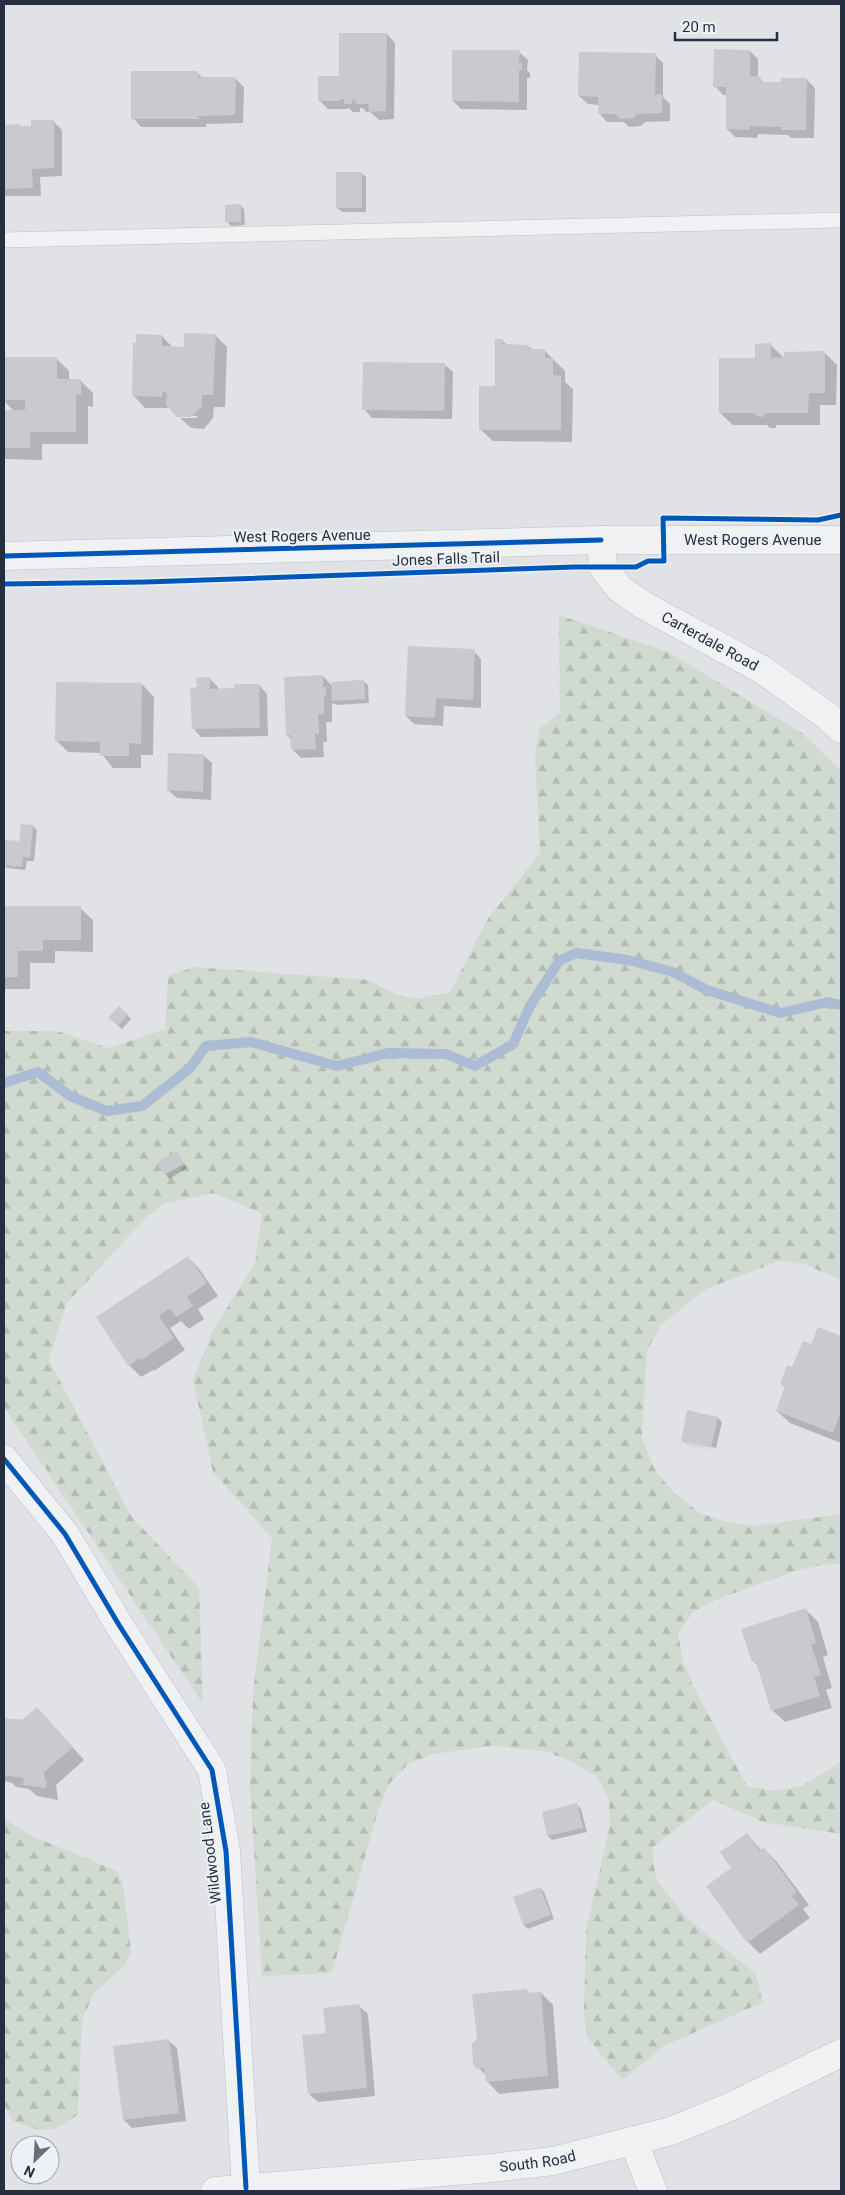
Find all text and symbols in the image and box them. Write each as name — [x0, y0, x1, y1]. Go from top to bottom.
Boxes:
scale bar — [675, 10, 778, 42]
text: 20 m — [682, 18, 716, 36]
street label: West Rogers Avenue — [233, 526, 371, 546]
street label: West Rogers Avenue — [684, 531, 822, 549]
street label: Jones Falls Trail — [392, 548, 500, 570]
street label: Carterdale Road — [658, 608, 762, 675]
street label: Wildwood Lane — [195, 1801, 225, 1905]
north arrow — [10, 2135, 60, 2185]
street label: South Road — [498, 2147, 578, 2176]
text: N — [22, 2162, 37, 2181]

